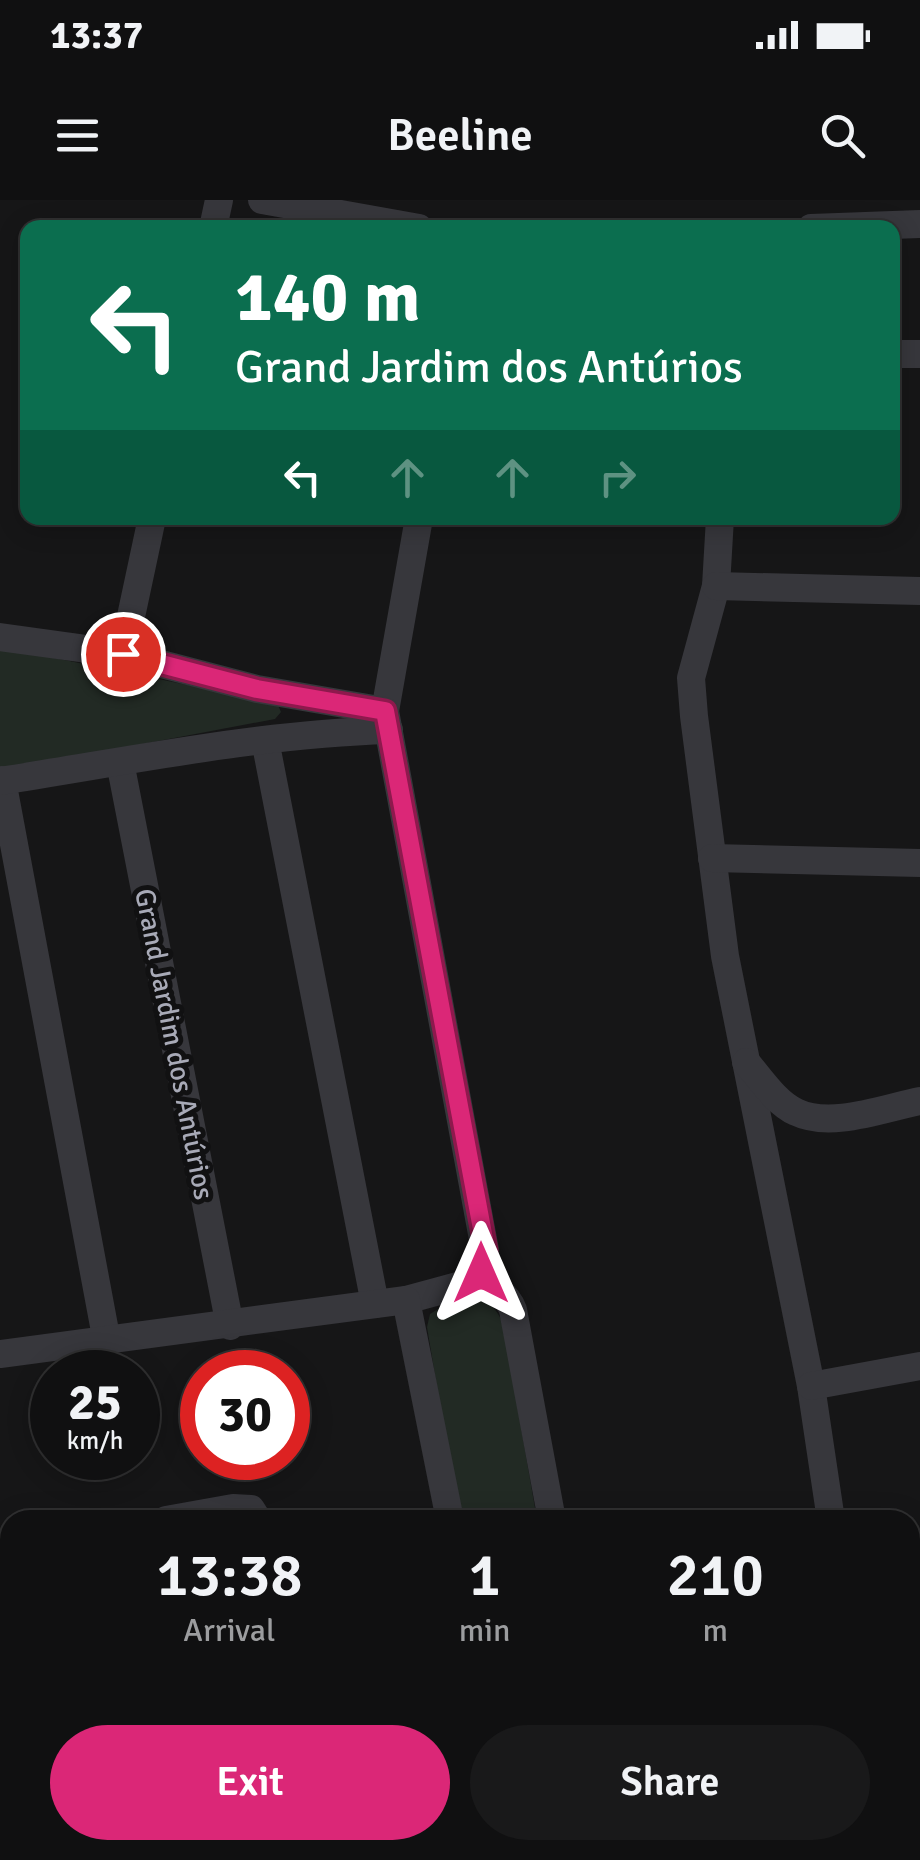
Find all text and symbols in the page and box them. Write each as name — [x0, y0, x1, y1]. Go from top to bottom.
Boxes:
text: 13:37 — [50, 12, 143, 59]
icon: menu — [50, 108, 105, 163]
text: Beeline — [387, 108, 533, 163]
icon: search — [815, 108, 870, 163]
text: 140 m — [235, 254, 420, 340]
icon: left — [70, 260, 200, 390]
text: Grand Jardim dos Antúrios — [235, 340, 743, 395]
icon: left — [275, 450, 330, 505]
icon: ahead — [380, 450, 435, 505]
icon: ahead — [485, 450, 540, 505]
icon: right — [590, 450, 645, 505]
pin — [81, 612, 166, 697]
icon: arrive — [96, 627, 151, 682]
street label: Grand Jardim dos Antúrios — [127, 886, 221, 1203]
position arrow — [429, 1221, 533, 1325]
speed limit sign: 30 — [180, 1350, 310, 1480]
text: 25 — [68, 1372, 122, 1434]
text: km/h — [67, 1425, 123, 1456]
text: 13:38 — [156, 1539, 303, 1613]
text: 1 — [468, 1539, 501, 1613]
text: 210 — [667, 1539, 764, 1613]
text: Arrival — [183, 1611, 276, 1650]
text: min — [459, 1611, 510, 1650]
text: m — [702, 1611, 728, 1650]
button: Exit — [50, 1725, 450, 1840]
button: Share — [470, 1725, 870, 1840]

